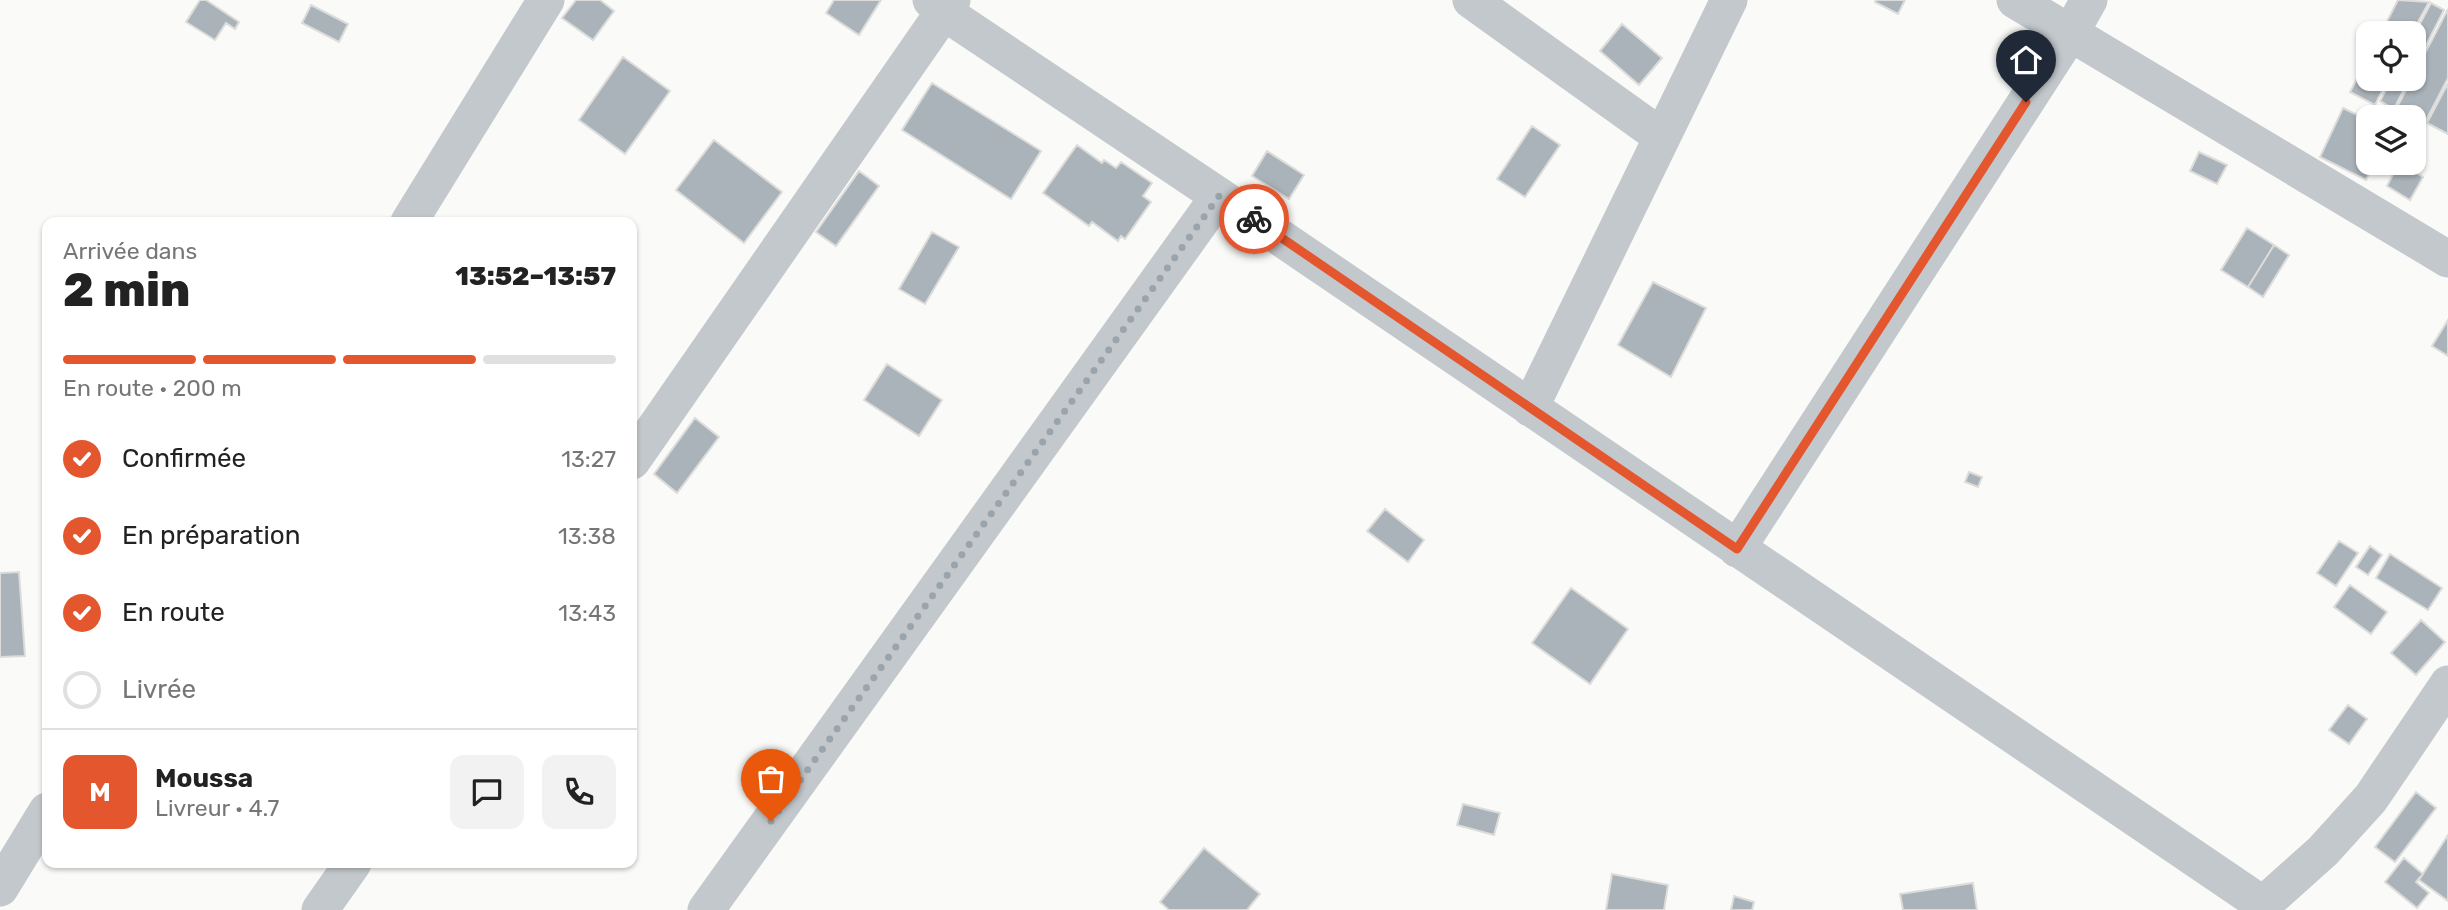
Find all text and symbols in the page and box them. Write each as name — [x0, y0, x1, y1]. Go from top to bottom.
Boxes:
map controls — [2356, 21, 2426, 175]
button: locate — [2356, 21, 2426, 91]
pin — [1996, 30, 2056, 102]
icon: home — [2007, 41, 2045, 79]
button: layers — [2356, 105, 2426, 175]
courier — [1219, 184, 1289, 254]
icon: bike — [1235, 200, 1273, 238]
text: Arrivée dans — [63, 237, 197, 265]
text: 13:52–13:57 — [455, 261, 616, 292]
text: 2 min — [63, 263, 190, 318]
text: En route · 200 m — [63, 374, 242, 402]
icon: check — [63, 440, 101, 478]
text: Confirmée — [122, 443, 246, 474]
text: 13:27 — [561, 445, 616, 473]
icon: check — [63, 517, 101, 555]
text: En préparation — [122, 520, 300, 551]
text: 13:38 — [558, 522, 616, 550]
icon: check — [63, 594, 101, 632]
text: En route — [122, 597, 225, 628]
text: 13:43 — [558, 599, 616, 627]
text: Livrée — [122, 674, 196, 705]
pin — [741, 749, 801, 821]
button: chat — [450, 755, 524, 829]
button: phone — [542, 755, 616, 829]
icon: bag — [752, 760, 790, 798]
text: Moussa — [155, 763, 253, 794]
text: M — [89, 777, 111, 808]
text: Livreur · 4.7 — [155, 794, 279, 822]

